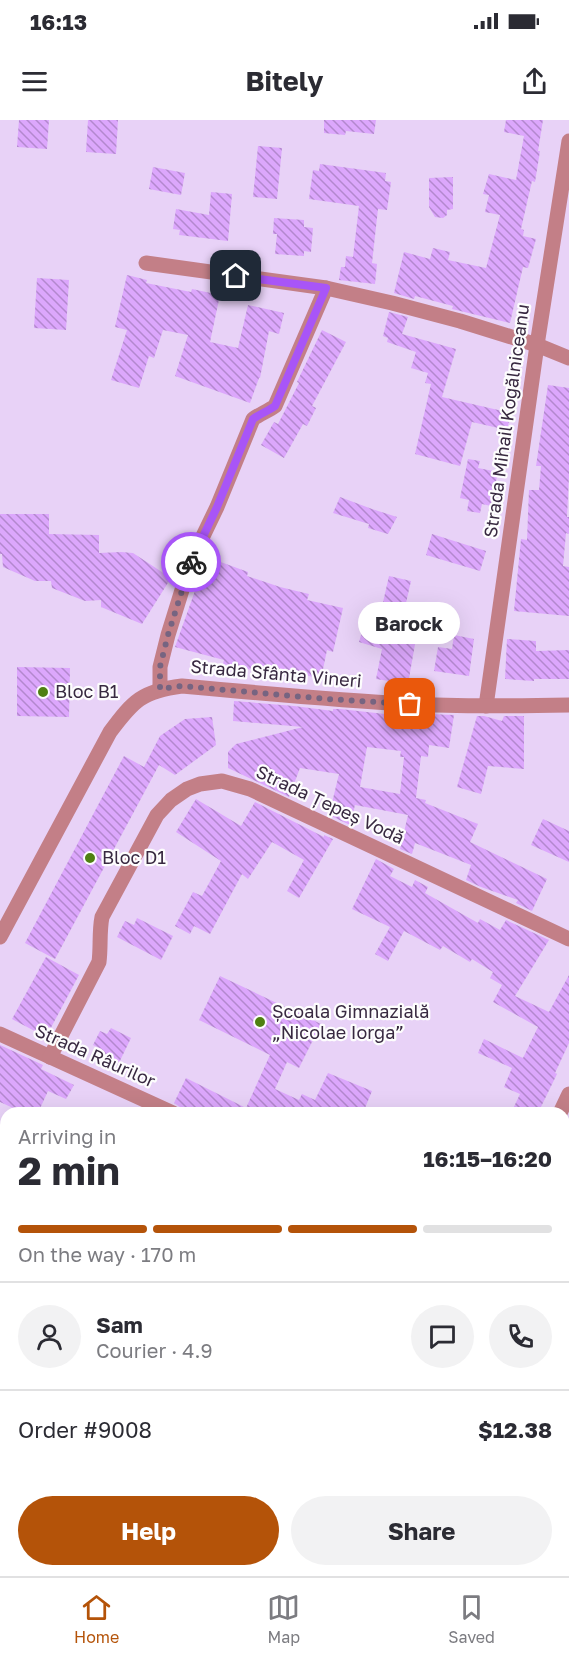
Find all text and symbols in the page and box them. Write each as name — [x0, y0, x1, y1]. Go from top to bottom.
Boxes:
text: 16:13 — [30, 8, 87, 35]
icon: menu — [18, 65, 51, 98]
text: Bitely — [246, 65, 323, 97]
icon: share — [518, 65, 551, 98]
pin — [210, 250, 261, 301]
icon: home — [219, 259, 252, 292]
street label: Strada Mihail Kogălniceanu — [479, 303, 533, 539]
courier — [161, 532, 221, 592]
icon: bike — [175, 546, 208, 579]
callout: Barock — [359, 602, 461, 644]
text: Barock — [375, 611, 443, 635]
street label: Strada Sfânta Vineri — [190, 655, 363, 691]
pin — [384, 678, 435, 729]
place label: Bloc B1 — [55, 680, 119, 702]
marker: Bloc B1 — [36, 685, 50, 699]
icon: bag — [393, 687, 426, 720]
street label: Strada Țepeș Vodă — [252, 760, 408, 849]
place label: Bloc D1 — [102, 846, 166, 868]
marker: Bloc D1 — [83, 851, 97, 865]
place label: Școala Gimnazială „Nicolae Iorga” — [272, 1000, 430, 1043]
marker: Școala Gimnazială „Nicolae Iorga” — [253, 1015, 267, 1029]
street label: Strada Râurilor — [32, 1019, 159, 1091]
text: Arriving in — [18, 1124, 116, 1148]
text: 16:15–16:20 — [423, 1145, 552, 1172]
text: 2 min — [18, 1147, 120, 1194]
text: On the way · 170 m — [18, 1242, 196, 1266]
button: person — [18, 1305, 81, 1368]
button: chat — [411, 1305, 474, 1368]
button: phone — [489, 1305, 552, 1368]
text: Sam — [96, 1311, 143, 1338]
text: Courier · 4.9 — [96, 1338, 213, 1362]
text: Order #9008 — [18, 1416, 152, 1443]
text: $12.38 — [478, 1416, 552, 1443]
button: Help — [18, 1496, 279, 1565]
button: Share — [291, 1496, 552, 1565]
tab: Home — [74, 1591, 119, 1647]
tab: Map — [267, 1591, 300, 1647]
tab: Saved — [448, 1591, 495, 1647]

